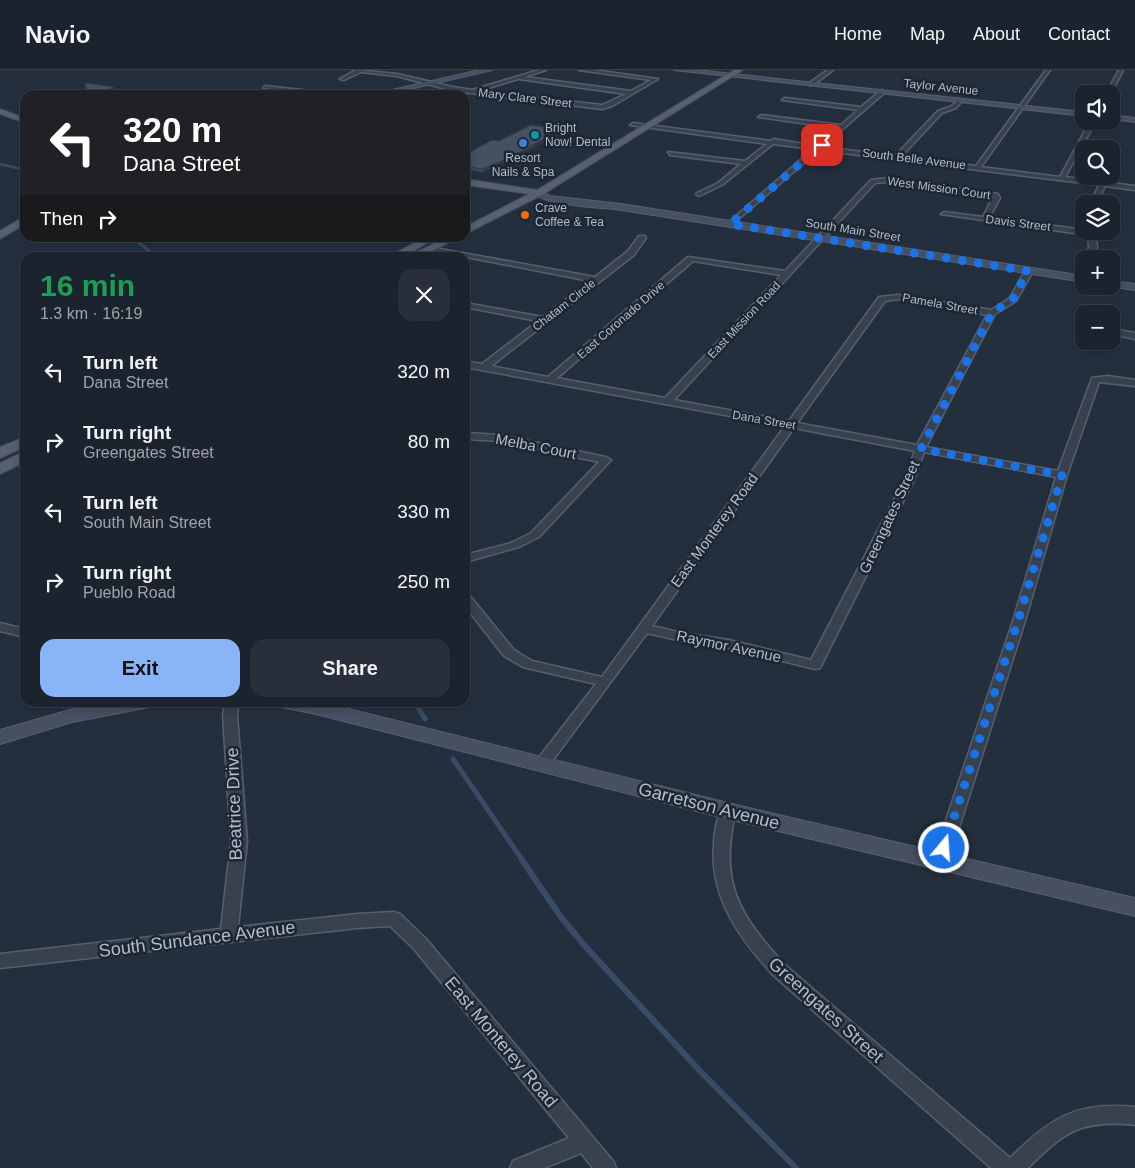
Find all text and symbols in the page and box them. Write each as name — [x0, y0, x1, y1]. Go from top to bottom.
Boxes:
text: Navio — [25, 21, 90, 48]
text: Home — [834, 24, 882, 44]
text: Map — [910, 24, 945, 44]
text: About — [973, 24, 1020, 44]
text: Contact — [1048, 24, 1110, 44]
street label: Taylor Avenue — [903, 76, 979, 98]
street label: Mary Clare Street — [477, 85, 573, 111]
map controls — [1075, 85, 1120, 350]
button: sound — [1075, 85, 1120, 130]
icon: left — [40, 110, 105, 175]
text: 320 m — [123, 110, 222, 149]
place label: Bright Now! Dental — [545, 121, 610, 149]
pin — [801, 124, 843, 166]
marker: Bright Now! Dental — [529, 129, 541, 141]
icon: arrive — [808, 131, 836, 159]
marker: Resort Nails & Spa — [517, 137, 529, 149]
button: search — [1075, 140, 1120, 185]
street label: South Belle Avenue — [861, 146, 967, 172]
text: Dana Street — [123, 151, 240, 176]
place label: Resort Nails & Spa — [492, 151, 555, 179]
street label: West Mission Court — [887, 174, 992, 202]
button: layers — [1075, 195, 1120, 240]
place label: Crave Coffee & Tea — [535, 201, 604, 229]
icon: right — [93, 205, 121, 233]
text: Then — [40, 208, 83, 229]
marker: Crave Coffee & Tea — [519, 209, 531, 221]
street label: Davis Street — [985, 212, 1052, 234]
street label: South Main Street — [804, 216, 902, 245]
button: + — [1075, 250, 1120, 295]
text: 16 min — [40, 269, 135, 302]
button: close — [398, 269, 450, 321]
street label: Chatam Circle — [530, 276, 599, 334]
street label: East Coronado Drive — [574, 278, 668, 362]
street label: East Mission Road — [705, 279, 783, 361]
street label: Pamela Street — [901, 291, 979, 318]
text: 1.3 km · 16:19 — [40, 305, 142, 322]
button: − — [1075, 305, 1120, 350]
text: Turn left — [83, 352, 158, 373]
icon: left — [40, 358, 68, 386]
text: 320 m — [397, 361, 450, 382]
text: Dana Street — [83, 374, 168, 391]
street label: Dana Street — [731, 408, 797, 433]
text: Turn right — [83, 422, 171, 443]
icon: right — [40, 428, 68, 456]
street label: Melba Court — [494, 430, 579, 462]
text: 80 m — [408, 431, 450, 452]
text: Greengates Street — [83, 444, 214, 461]
street label: Greengates Street — [855, 457, 923, 576]
street label: East Monterey Road — [667, 470, 761, 590]
text: Turn left — [83, 492, 158, 513]
icon: left — [40, 498, 68, 526]
text: 330 m — [397, 501, 450, 522]
text: South Main Street — [83, 514, 211, 531]
text: Turn right — [83, 562, 171, 583]
icon: right — [40, 568, 68, 596]
text: 250 m — [397, 571, 450, 592]
text: Pueblo Road — [83, 584, 176, 601]
street label: Raymor Avenue — [675, 627, 783, 665]
button: Exit — [40, 639, 240, 697]
button: Share — [250, 639, 450, 697]
street label: Beatrice Drive — [222, 747, 246, 861]
street label: Garretson Avenue — [636, 779, 782, 833]
position arrow — [917, 821, 969, 873]
street label: South Sundance Avenue — [98, 917, 296, 961]
street label: Greengates Street — [765, 953, 887, 1067]
street label: East Monterey Road — [441, 973, 561, 1111]

